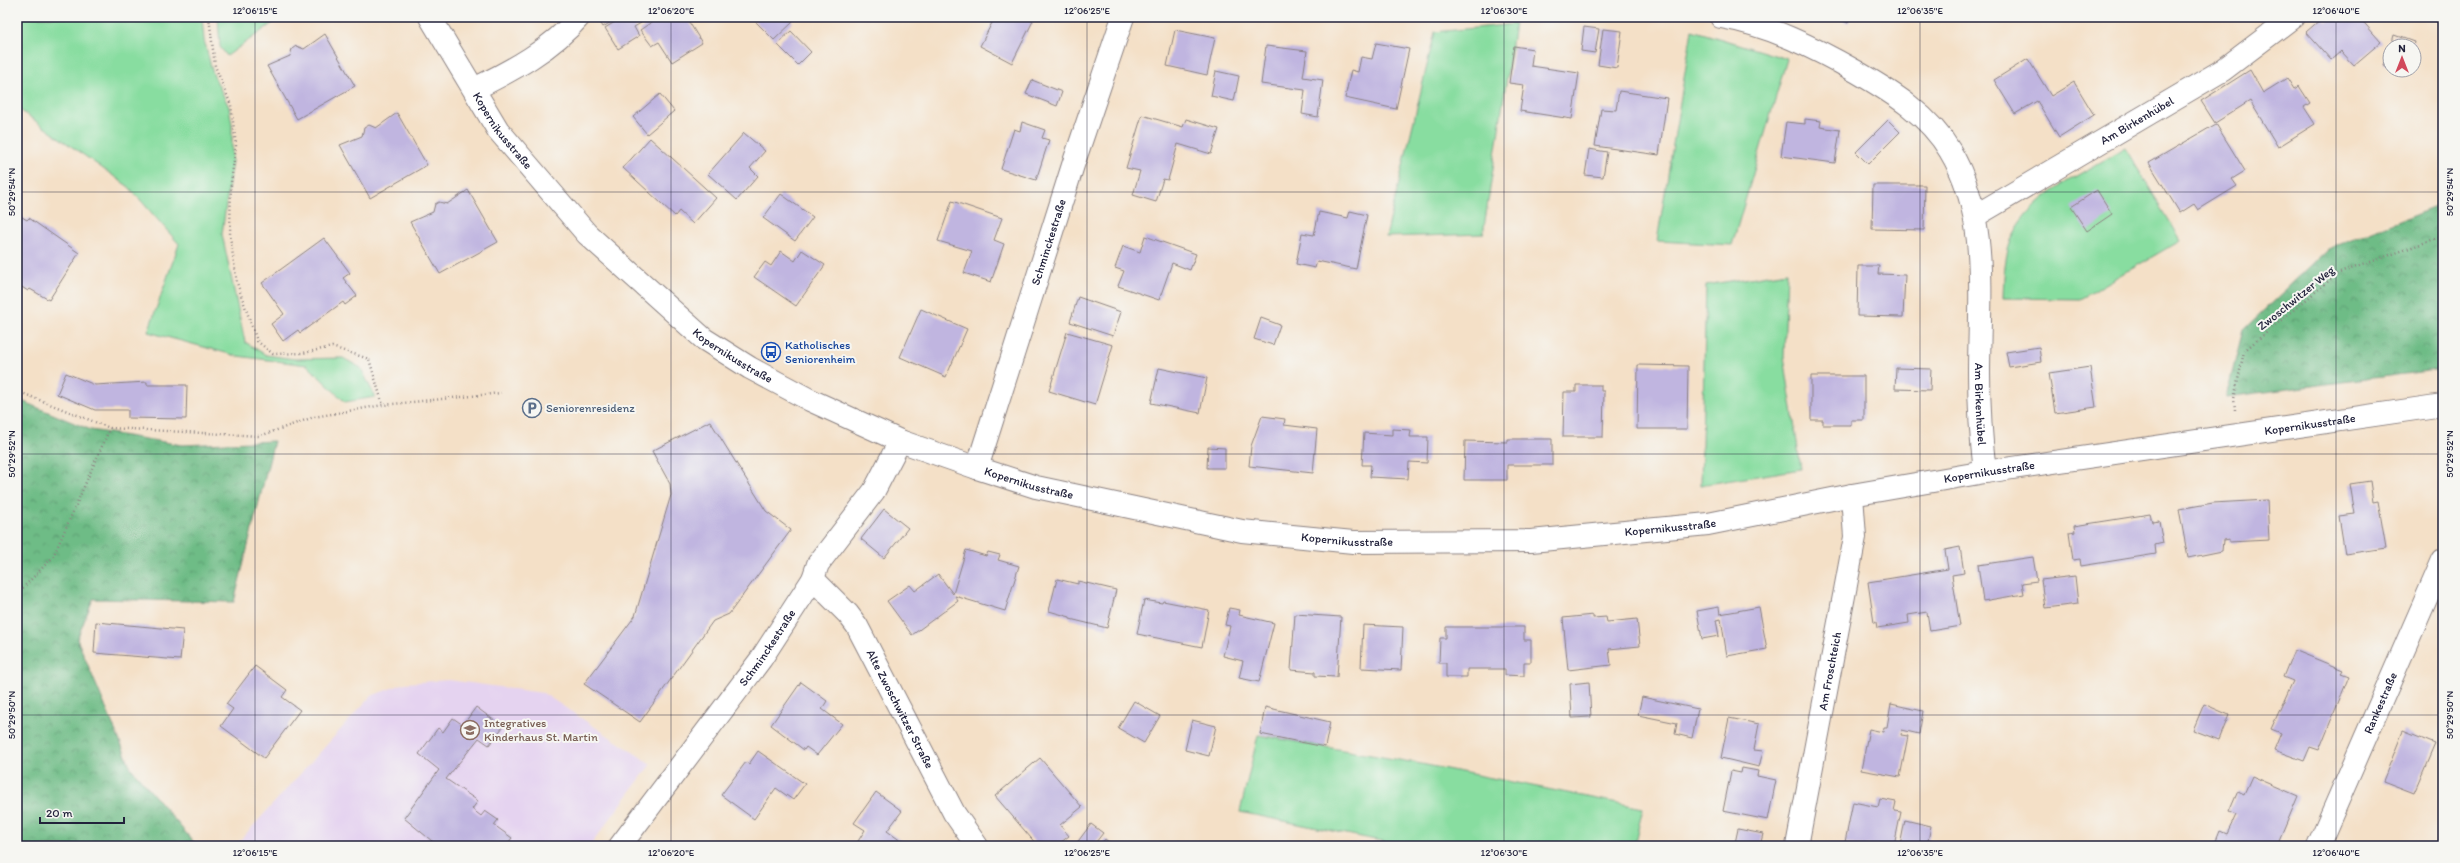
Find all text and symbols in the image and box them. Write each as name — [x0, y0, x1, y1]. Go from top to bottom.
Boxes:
text: 12°06'15"E — [232, 4, 278, 17]
text: 12°06'20"E — [648, 4, 695, 17]
text: 12°06'25"E — [1064, 4, 1110, 17]
text: 12°06'30"E — [1481, 4, 1528, 17]
text: 12°06'35"E — [1897, 4, 1943, 17]
text: 12°06'40"E — [2312, 4, 2360, 17]
north arrow — [2382, 38, 2422, 78]
text: N — [2398, 42, 2406, 55]
street label: Kopernikusstraße — [470, 90, 535, 172]
street label: Am Birkenhübel — [2098, 93, 2177, 148]
text: 50°29'54"N — [5, 168, 18, 216]
text: 50°29'54"N — [2443, 168, 2456, 216]
street label: Schminckestraße — [1028, 197, 1069, 287]
street label: Zwoschwitzer Weg — [2255, 262, 2338, 333]
street label: Kopernikusstraße — [690, 325, 775, 386]
place label: Katholisches Seniorenheim — [785, 338, 856, 366]
bus stop icon: Katholisches Seniorenheim — [760, 341, 782, 363]
street label: Am Birkenhübel — [1972, 363, 1989, 447]
parking icon: Seniorenresidenz — [521, 397, 543, 419]
place label: Seniorenresidenz — [546, 401, 635, 415]
street label: Kopernikusstraße — [2263, 411, 2357, 438]
text: 50°29'52"N — [5, 430, 18, 478]
text: 50°29'52"N — [2443, 430, 2456, 478]
street label: Kopernikusstraße — [1943, 458, 2036, 486]
street label: Kopernikusstraße — [983, 464, 1075, 502]
street label: Kopernikusstraße — [1624, 515, 1718, 539]
street label: Kopernikusstraße — [1301, 530, 1393, 549]
street label: Schminckestraße — [736, 607, 798, 689]
street label: Am Froschteich — [1816, 631, 1844, 711]
street label: Alte Zwoschwitzer Straße — [863, 647, 937, 771]
street label: Rankestraße — [2361, 670, 2400, 736]
text: 50°29'50"N — [5, 690, 18, 739]
text: 50°29'50"N — [2443, 690, 2456, 739]
place label: Integratives Kinderhaus St. Martin — [484, 716, 598, 744]
school or university icon: Integratives Kinderhaus St. Martin — [459, 719, 481, 741]
scale bar — [40, 799, 124, 825]
text: 20 m — [46, 806, 73, 820]
text: 12°06'15"E — [232, 846, 278, 859]
text: 12°06'20"E — [648, 846, 695, 859]
text: 12°06'25"E — [1064, 846, 1110, 859]
text: 12°06'30"E — [1481, 846, 1528, 859]
text: 12°06'35"E — [1897, 846, 1943, 859]
text: 12°06'40"E — [2312, 846, 2360, 859]

